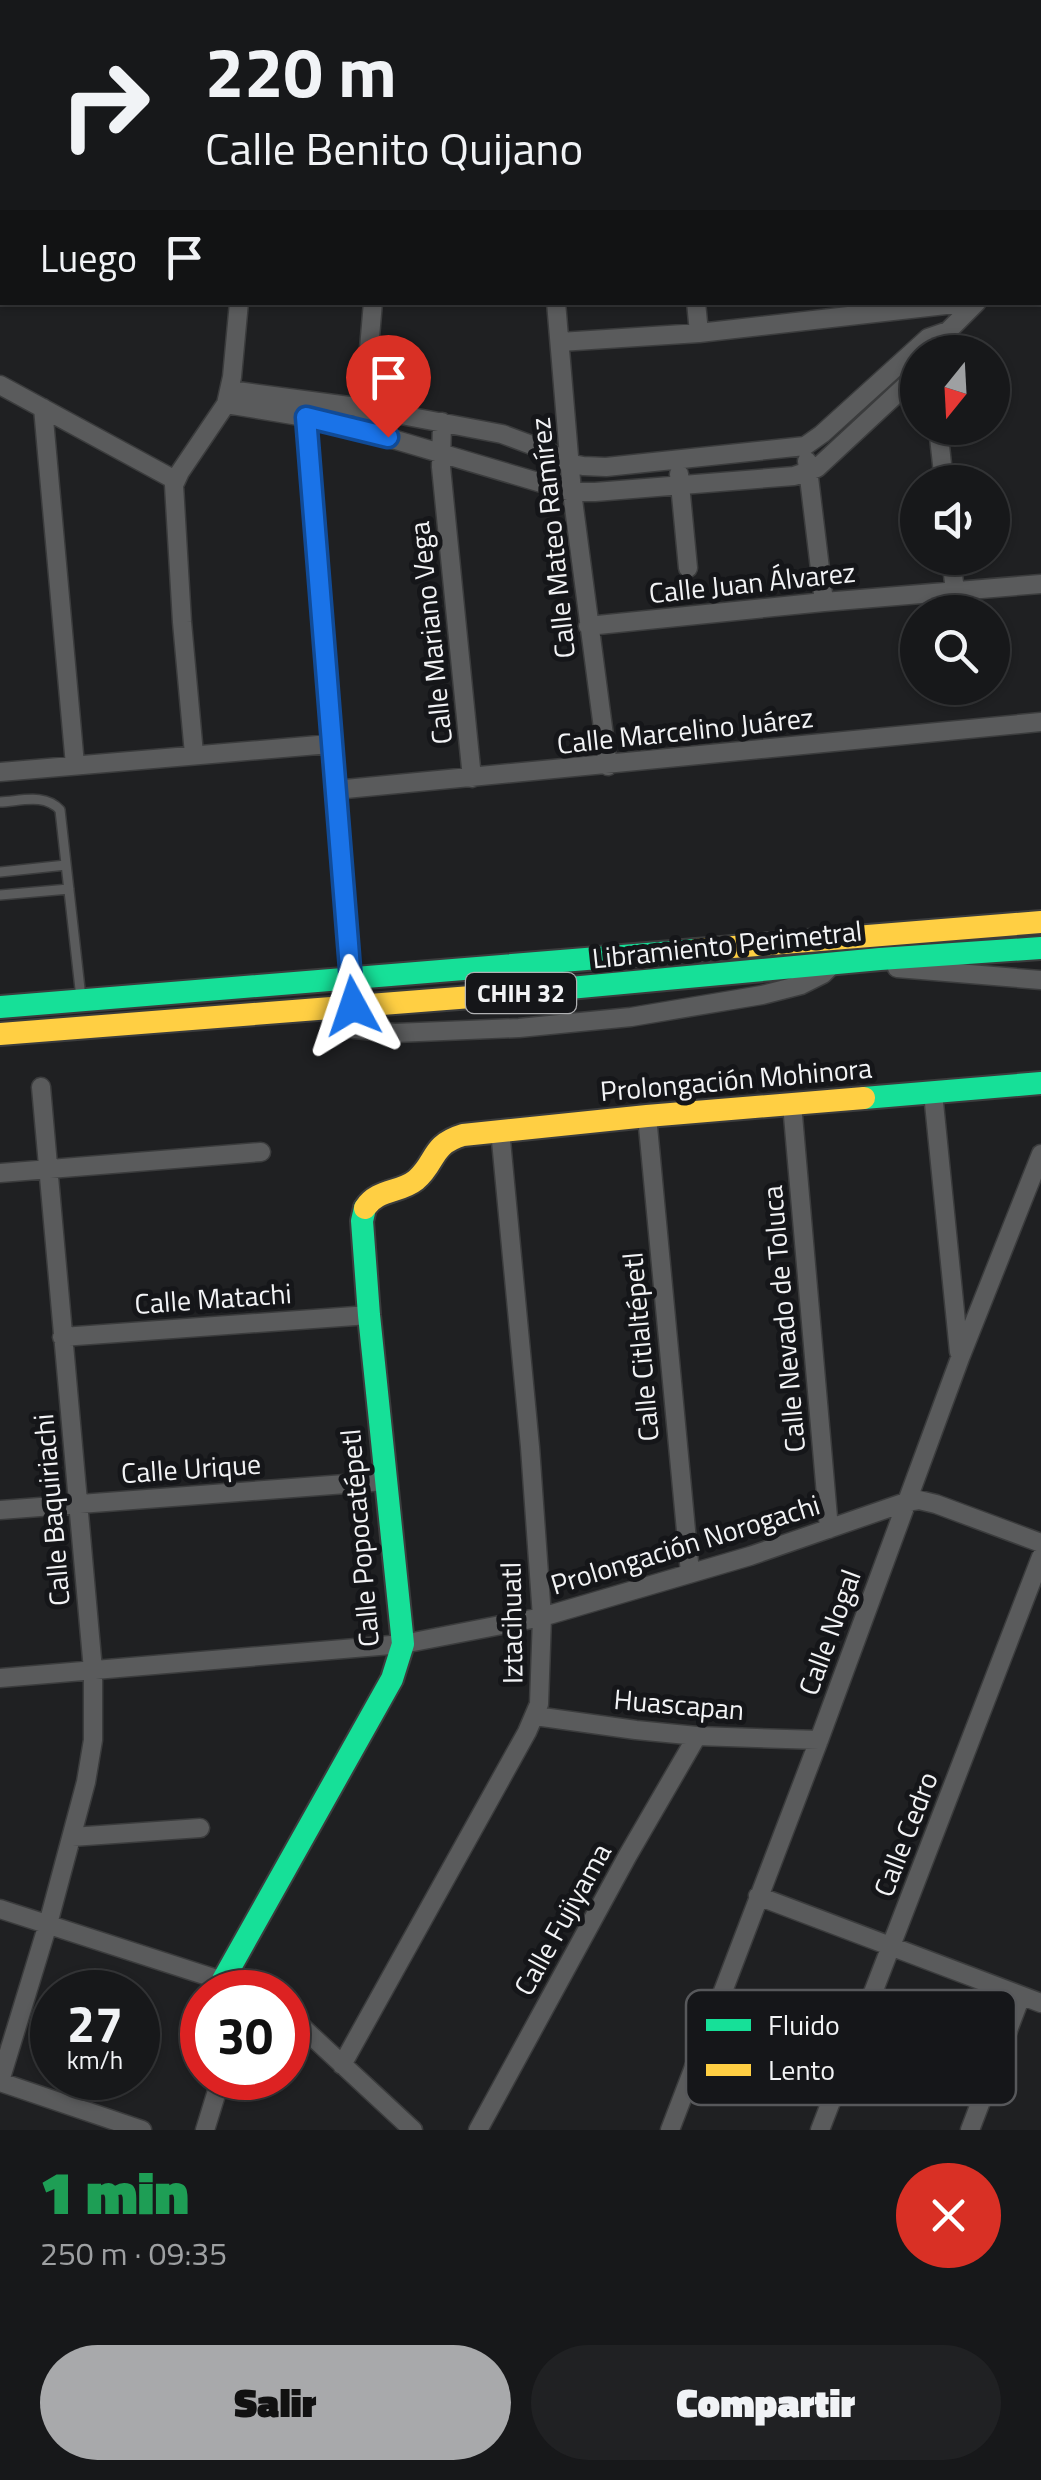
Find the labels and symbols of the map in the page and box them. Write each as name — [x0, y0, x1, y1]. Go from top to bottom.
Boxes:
pin — [346, 335, 431, 438]
north arrow — [900, 335, 1010, 445]
street label: Calle Mateo Ramírez — [518, 415, 586, 661]
street label: Calle Mariano Vega — [397, 519, 463, 747]
street label: Calle Juan Álvarez — [647, 550, 857, 614]
street label: Calle Marcelino Juárez — [555, 695, 815, 765]
street label: Libramiento Perimetral — [590, 908, 864, 980]
position arrow — [301, 954, 405, 1058]
road number: CHIH 32 — [466, 973, 576, 1013]
street label: Prolongación Mohinora — [598, 1046, 874, 1112]
street label: Calle Nevado de Toluca — [750, 1184, 816, 1454]
street label: Calle Citlaltépetl — [610, 1251, 670, 1443]
street label: Calle Matachi — [133, 1271, 293, 1325]
street label: Calle Baquiriachi — [21, 1412, 81, 1608]
street label: Calle Popocatépetl — [328, 1427, 390, 1649]
street label: Calle Urique — [120, 1442, 262, 1494]
street label: Prolongación Norogachi — [545, 1483, 825, 1605]
street label: Iztacihuatl — [488, 1562, 534, 1684]
street label: Calle Nogal — [786, 1563, 872, 1701]
street label: Huascapan — [612, 1677, 746, 1731]
street label: Calle Cedro — [862, 1765, 948, 1903]
street label: Calle Fujiyama — [502, 1835, 622, 2003]
speed limit sign: 30 — [180, 1970, 310, 2100]
legend — [686, 1990, 1016, 2105]
text: Fluido — [768, 2003, 840, 2046]
text: Lento — [768, 2048, 835, 2091]

